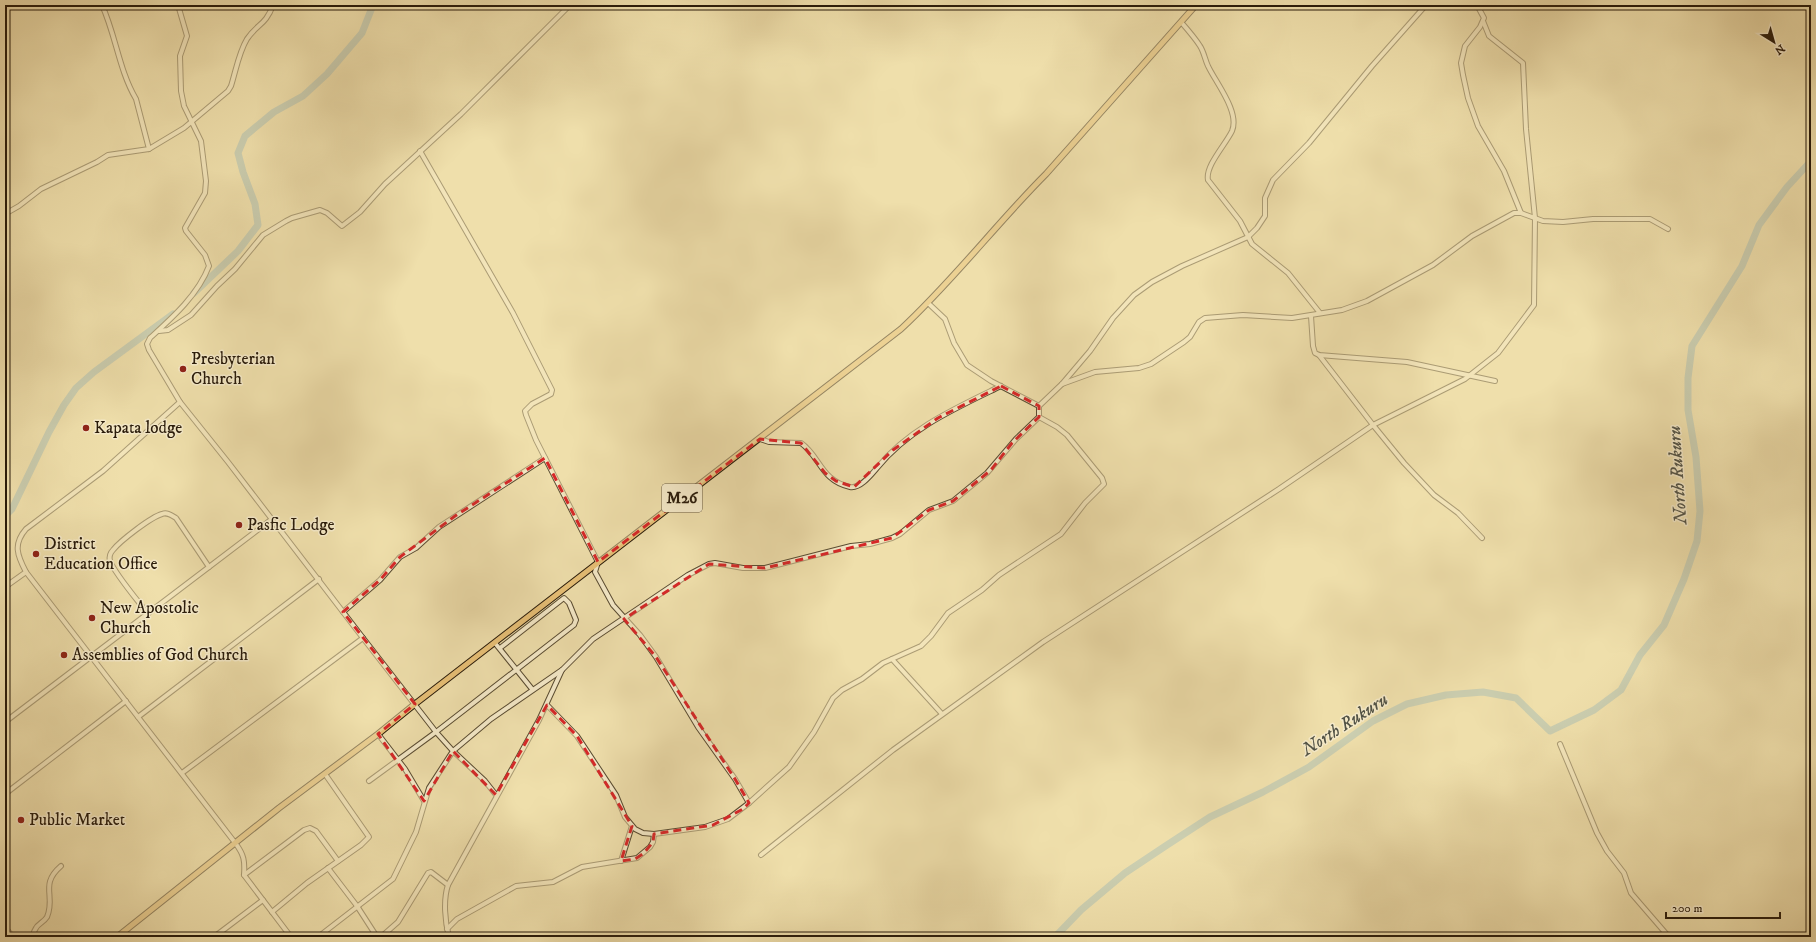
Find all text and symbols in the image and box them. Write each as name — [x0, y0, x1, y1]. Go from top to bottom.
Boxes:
north arrow — [1754, 22, 1794, 62]
text: N — [1772, 41, 1787, 57]
place label: Presbyterian Church — [191, 348, 275, 390]
marker: Presbyterian Church — [178, 364, 188, 374]
place label: Kapata lodge — [94, 417, 182, 439]
marker: Kapata lodge — [81, 423, 91, 433]
water label: North Rukuru — [1664, 425, 1692, 526]
road number: M26 — [662, 484, 702, 512]
place label: Pasfic Lodge — [247, 514, 335, 536]
marker: Pasfic Lodge — [234, 520, 244, 530]
place label: District Education Office — [44, 533, 158, 575]
marker: District Education Office — [31, 549, 41, 559]
place label: New Apostolic Church — [100, 597, 199, 639]
marker: New Apostolic Church — [87, 613, 97, 623]
place label: Assemblies of God Church — [72, 644, 248, 666]
marker: Assemblies of God Church — [59, 650, 69, 660]
water label: North Rukuru — [1297, 689, 1393, 762]
place label: Public Market — [29, 809, 126, 831]
marker: Public Market — [16, 815, 26, 825]
scale bar — [1666, 894, 1780, 920]
text: 200 m — [1672, 901, 1702, 916]

